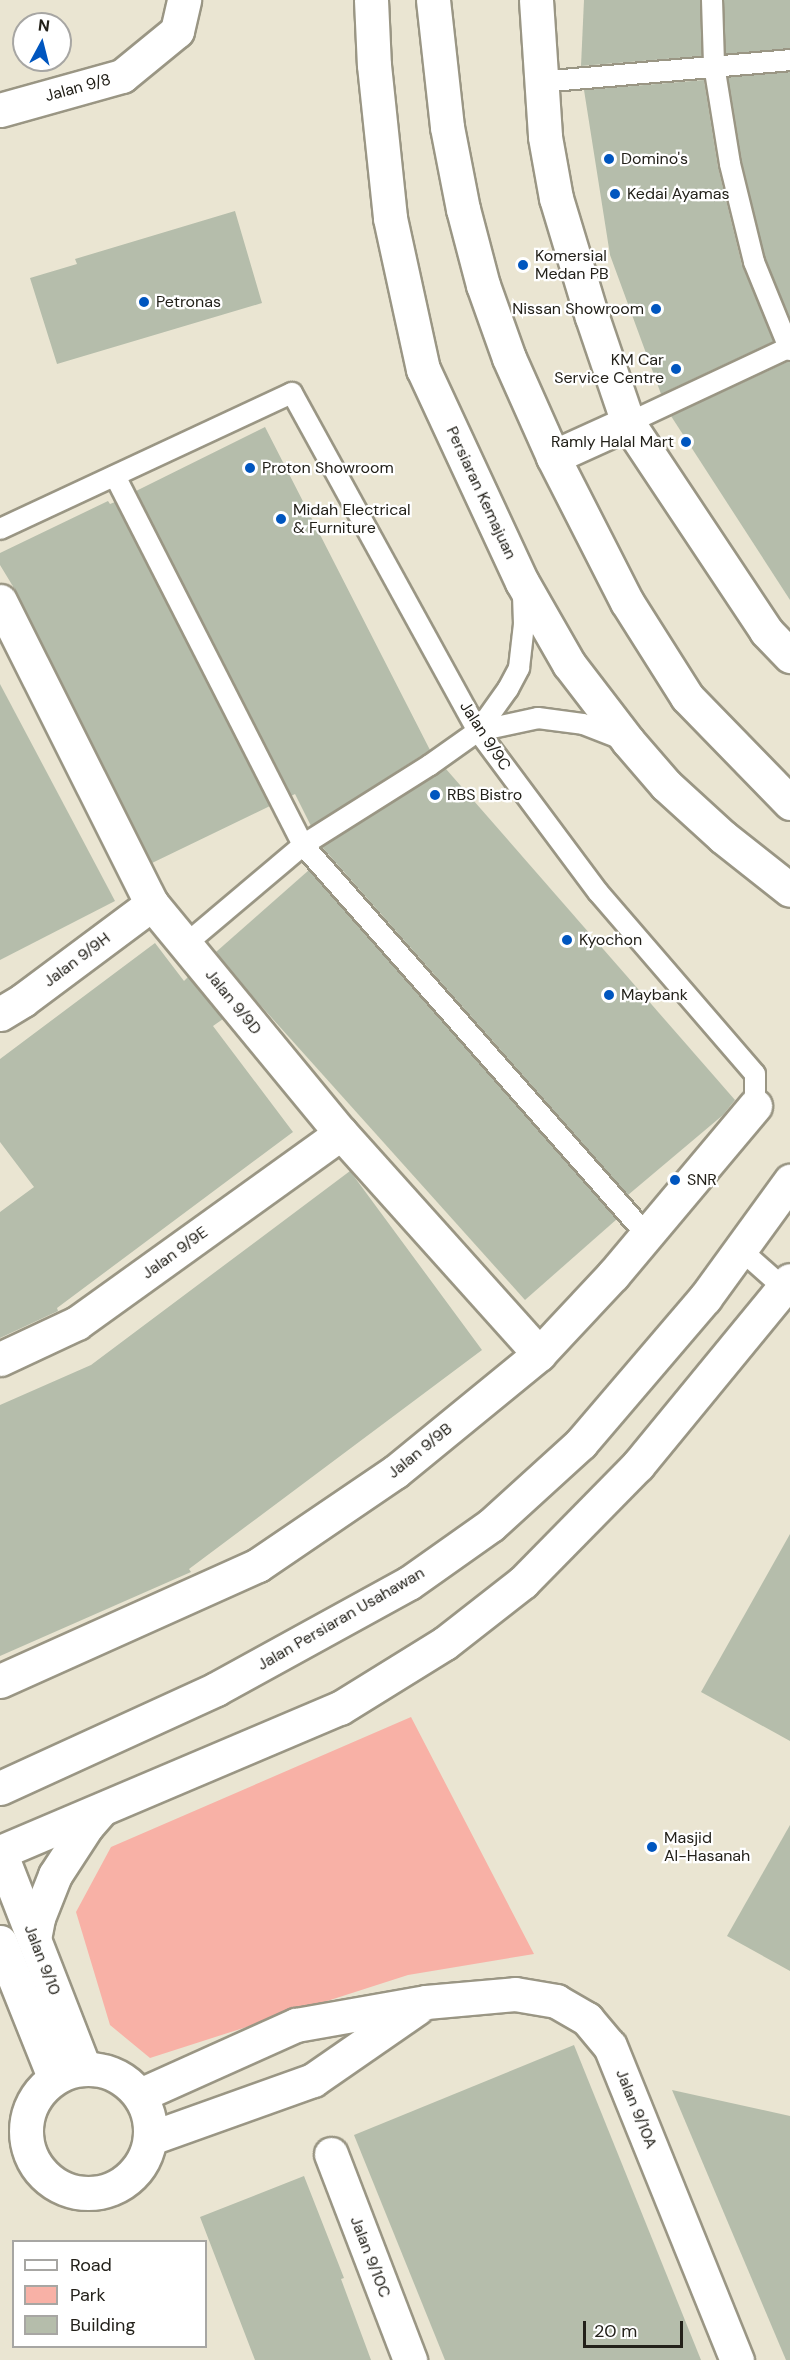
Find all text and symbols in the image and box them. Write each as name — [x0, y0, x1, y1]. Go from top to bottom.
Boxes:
north arrow — [12, 12, 72, 72]
text: N — [37, 14, 51, 37]
street label: Jalan 9/8 — [43, 70, 113, 106]
place label: Domino's — [621, 149, 688, 169]
marker: Domino's — [602, 152, 616, 166]
place label: Kedai Ayamas — [627, 184, 729, 204]
marker: Kedai Ayamas — [608, 187, 622, 201]
place label: Komersial Medan PB — [535, 246, 609, 284]
marker: Komersial Medan PB — [516, 258, 530, 272]
place label: Petronas — [156, 292, 221, 312]
marker: Petronas — [137, 295, 151, 309]
place label: Nissan Showroom — [512, 299, 644, 319]
marker: Nissan Showroom — [649, 302, 663, 316]
place label: KM Car Service Centre — [554, 350, 664, 388]
marker: KM Car Service Centre — [669, 362, 683, 376]
street label: Persiaran Kemajuan — [442, 424, 520, 562]
place label: Ramly Halal Mart — [551, 432, 674, 452]
marker: Ramly Halal Mart — [679, 435, 693, 449]
place label: Proton Showroom — [262, 458, 394, 478]
marker: Proton Showroom — [243, 461, 257, 475]
place label: Midah Electrical & Furniture — [293, 500, 411, 538]
marker: Midah Electrical & Furniture — [274, 512, 288, 526]
street label: Jalan 9/9C — [455, 698, 515, 774]
place label: RBS Bistro — [447, 785, 522, 805]
marker: RBS Bistro — [428, 788, 442, 802]
street label: Jalan 9/9H — [40, 929, 114, 991]
place label: Kyochon — [579, 930, 642, 950]
marker: Kyochon — [560, 933, 574, 947]
street label: Jalan 9/9D — [201, 966, 265, 1038]
place label: Maybank — [621, 985, 688, 1005]
marker: Maybank — [602, 988, 616, 1002]
place label: SNR — [687, 1170, 717, 1190]
marker: SNR — [668, 1173, 682, 1187]
street label: Jalan 9/9E — [138, 1223, 212, 1283]
street label: Jalan 9/9B — [384, 1419, 456, 1483]
street label: Jalan Persiaran Usahawan — [254, 1563, 428, 1675]
place label: Masjid Al-Hasanah — [664, 1828, 750, 1866]
marker: Masjid Al-Hasanah — [645, 1840, 659, 1854]
street label: Jalan 9/10 — [20, 1922, 64, 1998]
street label: Jalan 9/10A — [611, 2067, 661, 2151]
street label: Jalan 9/10C — [346, 2214, 394, 2300]
legend — [12, 2240, 207, 2348]
text: Road — [70, 2253, 112, 2277]
text: Park — [70, 2283, 106, 2307]
scale bar — [586, 2309, 686, 2347]
text: Building — [70, 2313, 135, 2337]
text: 20 m — [594, 2319, 637, 2343]

